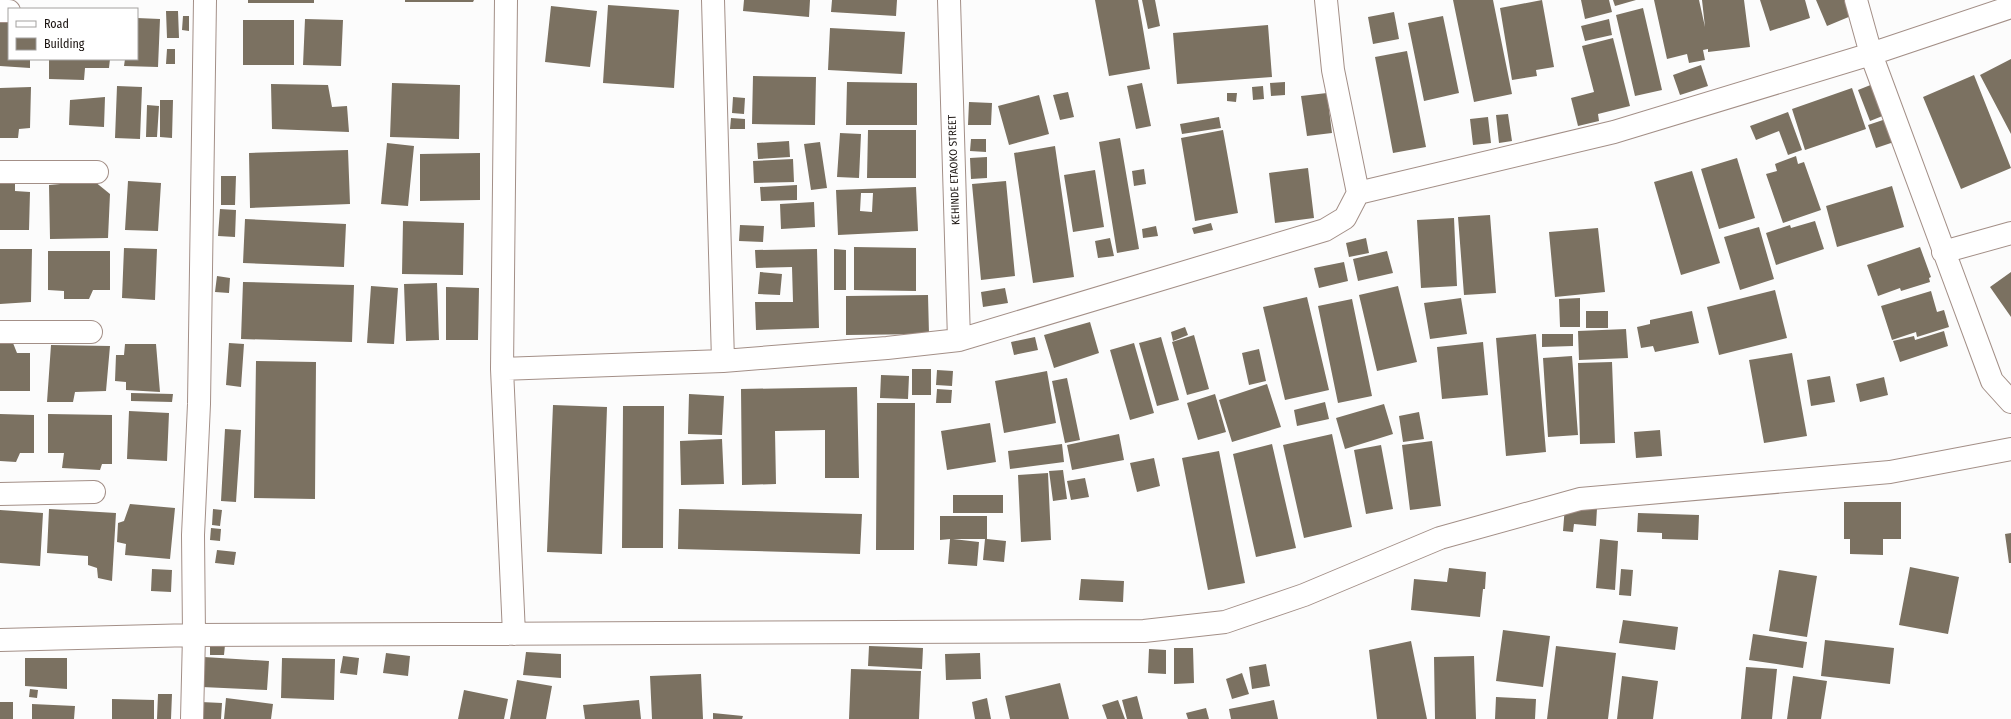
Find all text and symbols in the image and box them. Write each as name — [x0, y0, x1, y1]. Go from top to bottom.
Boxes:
legend — [8, 8, 138, 60]
text: Road — [44, 17, 69, 31]
text: Building — [44, 37, 85, 51]
street label: KEHINDE ETAOKO STREET — [946, 114, 962, 225]

